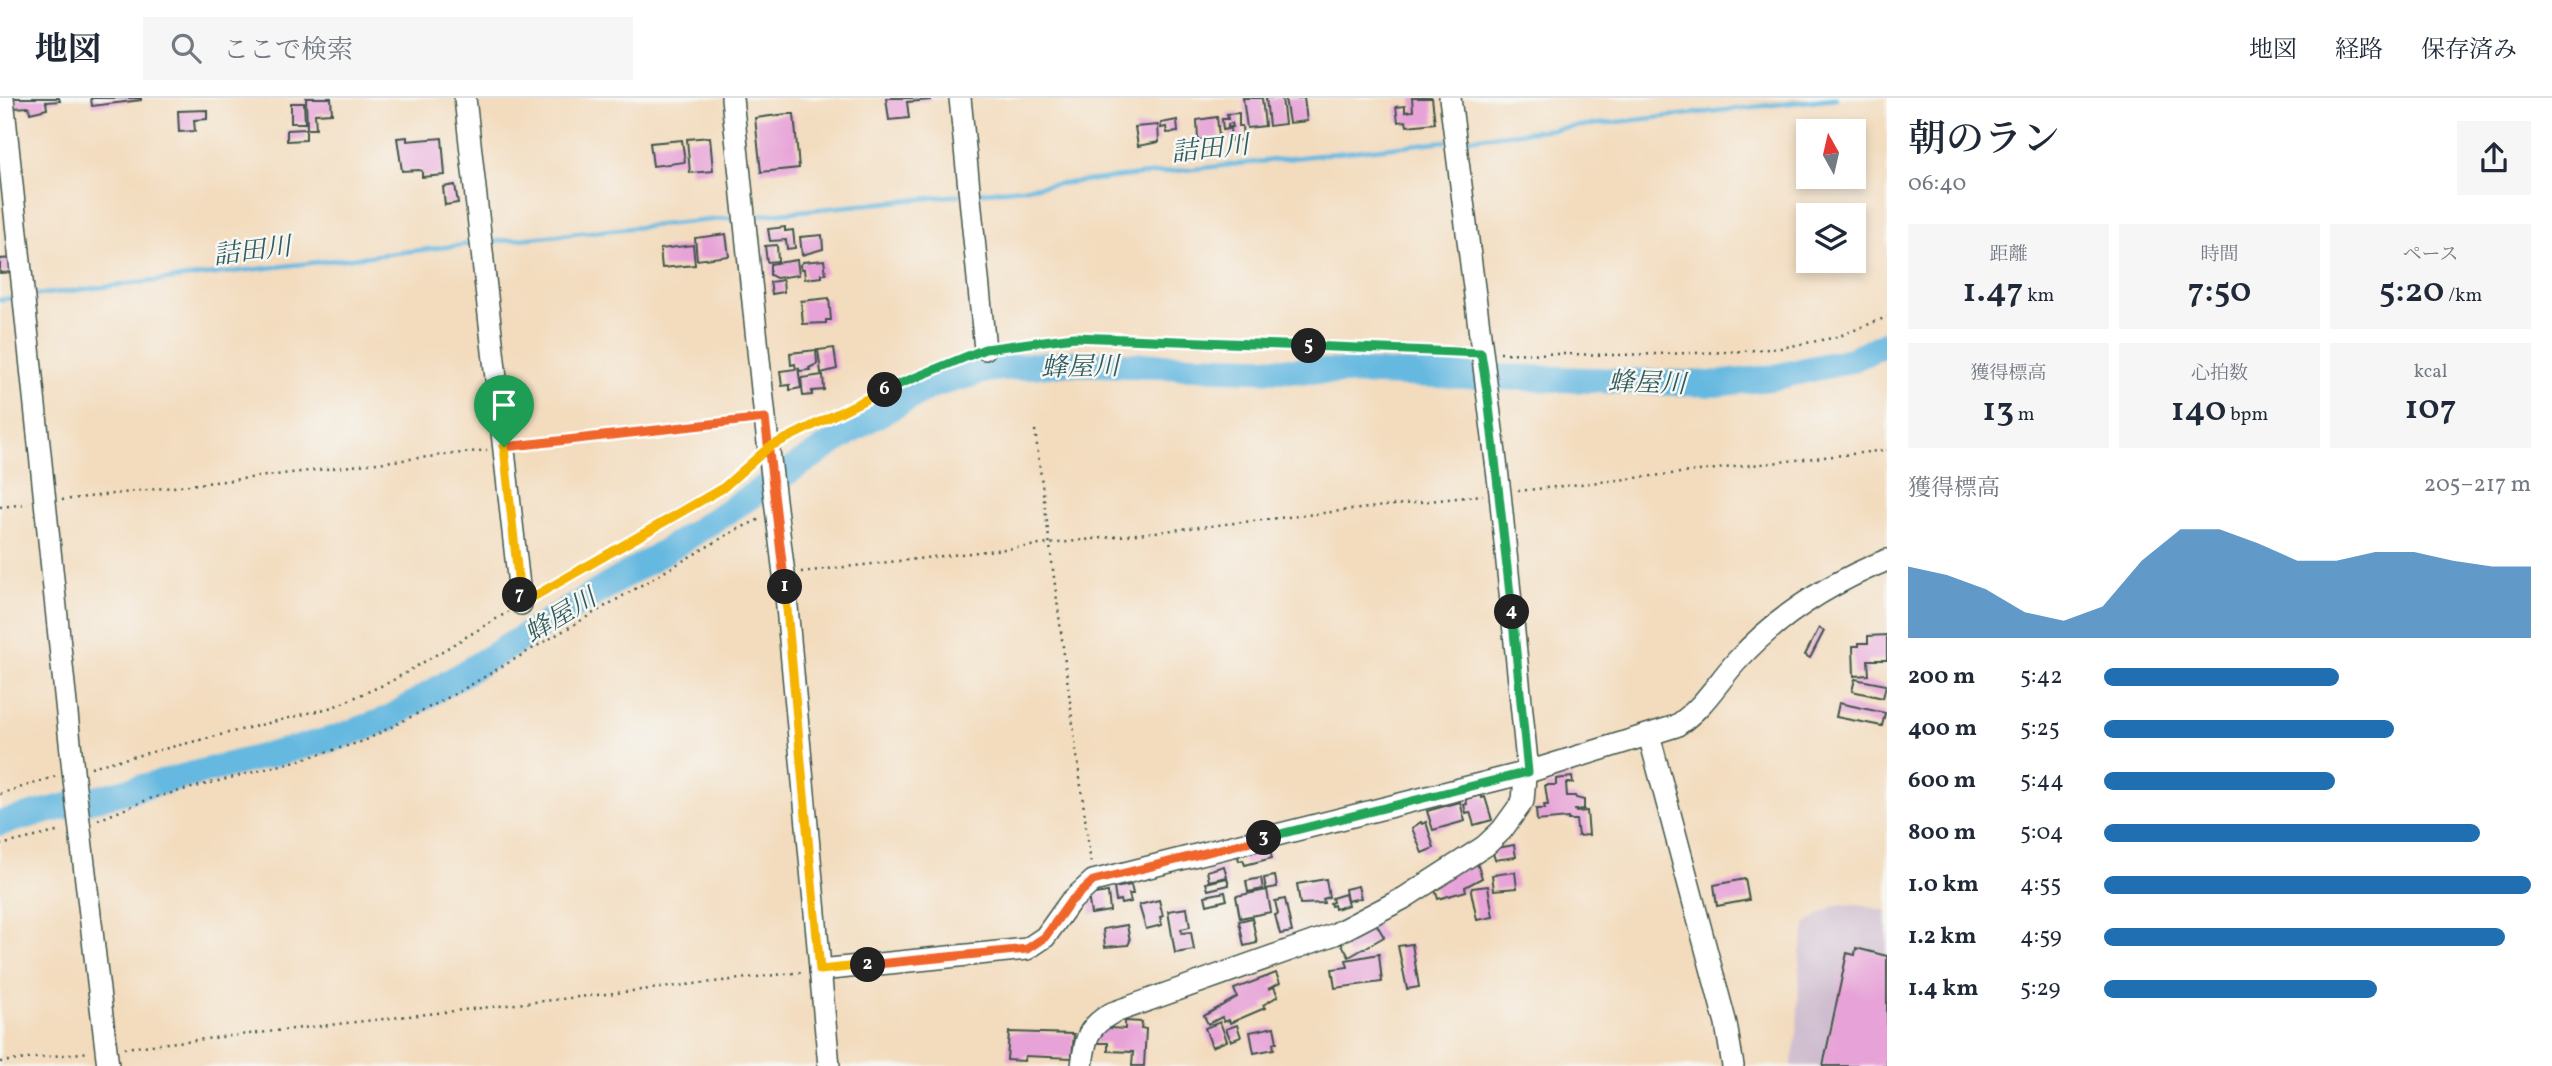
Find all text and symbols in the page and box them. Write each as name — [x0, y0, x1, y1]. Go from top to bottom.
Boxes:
search box — [143, 17, 633, 80]
text: 地図 — [35, 29, 101, 75]
icon: search — [167, 29, 205, 67]
text: ここで検索 — [223, 33, 353, 69]
text: 地図 — [2249, 34, 2297, 68]
text: 経路 — [2335, 34, 2383, 68]
text: 保存済み — [2421, 34, 2517, 68]
text: 朝のラン — [1908, 115, 2060, 168]
north arrow — [1796, 119, 1866, 189]
map controls — [1796, 119, 1866, 273]
button: share — [2457, 121, 2531, 195]
water label: 詰田川 — [1170, 128, 1254, 172]
text: 06:40 — [1908, 168, 1966, 200]
button: layers — [1796, 203, 1866, 273]
water label: 詰田川 — [211, 229, 296, 275]
text: 距離 — [1989, 242, 2028, 268]
text: 時間 — [2200, 242, 2239, 268]
text: ペース — [2402, 242, 2459, 268]
text: 1.47 — [1963, 268, 2023, 316]
text: 7:50 — [2188, 268, 2251, 316]
text: 5:20 — [2379, 268, 2444, 316]
text: km — [2023, 283, 2054, 309]
text: /km — [2444, 283, 2482, 309]
pin: 5 — [1292, 328, 1326, 364]
text: 5 — [1304, 332, 1313, 358]
water label: 蜂屋川 — [1041, 349, 1122, 387]
text: kcal — [2414, 359, 2447, 385]
text: 獲得標高 — [1970, 361, 2047, 387]
text: 心拍数 — [2191, 361, 2248, 387]
water label: 蜂屋川 — [1607, 365, 1690, 403]
pin: 6 — [868, 372, 903, 408]
pin — [474, 375, 534, 447]
text: 6 — [879, 376, 890, 402]
text: 107 — [2404, 385, 2457, 433]
icon: arrive — [485, 386, 523, 424]
text: 13 — [1982, 387, 2014, 435]
text: 140 — [2171, 387, 2226, 435]
text: m — [2014, 402, 2035, 428]
text: bpm — [2226, 402, 2268, 428]
text: 205–217 m — [2424, 469, 2531, 501]
text: 獲得標高 — [1908, 473, 2000, 505]
pin: 1 — [768, 570, 802, 604]
text: 1 — [781, 573, 788, 599]
pin: 7 — [503, 578, 538, 612]
water label: 蜂屋川 — [518, 580, 606, 652]
text: 7 — [515, 581, 524, 607]
pin: 4 — [1494, 594, 1530, 630]
text: 4 — [1506, 598, 1517, 624]
text: 200 m — [1908, 661, 1975, 693]
text: 5:42 — [2020, 661, 2063, 693]
text: 400 m — [1908, 713, 1977, 745]
text: 5:25 — [2020, 713, 2060, 745]
text: 600 m — [1908, 765, 1976, 797]
text: 5:44 — [2020, 765, 2064, 797]
text: 800 m — [1908, 817, 1976, 849]
text: 5:04 — [2020, 817, 2063, 849]
pin: 3 — [1246, 820, 1282, 856]
text: 3 — [1259, 824, 1268, 850]
text: 1.0 km — [1908, 869, 1979, 901]
text: 4:55 — [2020, 869, 2061, 901]
text: 1.2 km — [1908, 921, 1977, 953]
text: 4:59 — [2020, 921, 2062, 953]
pin: 2 — [850, 948, 886, 982]
text: 2 — [863, 951, 872, 977]
text: 1.4 km — [1908, 973, 1979, 1005]
text: 5:29 — [2020, 973, 2061, 1005]

